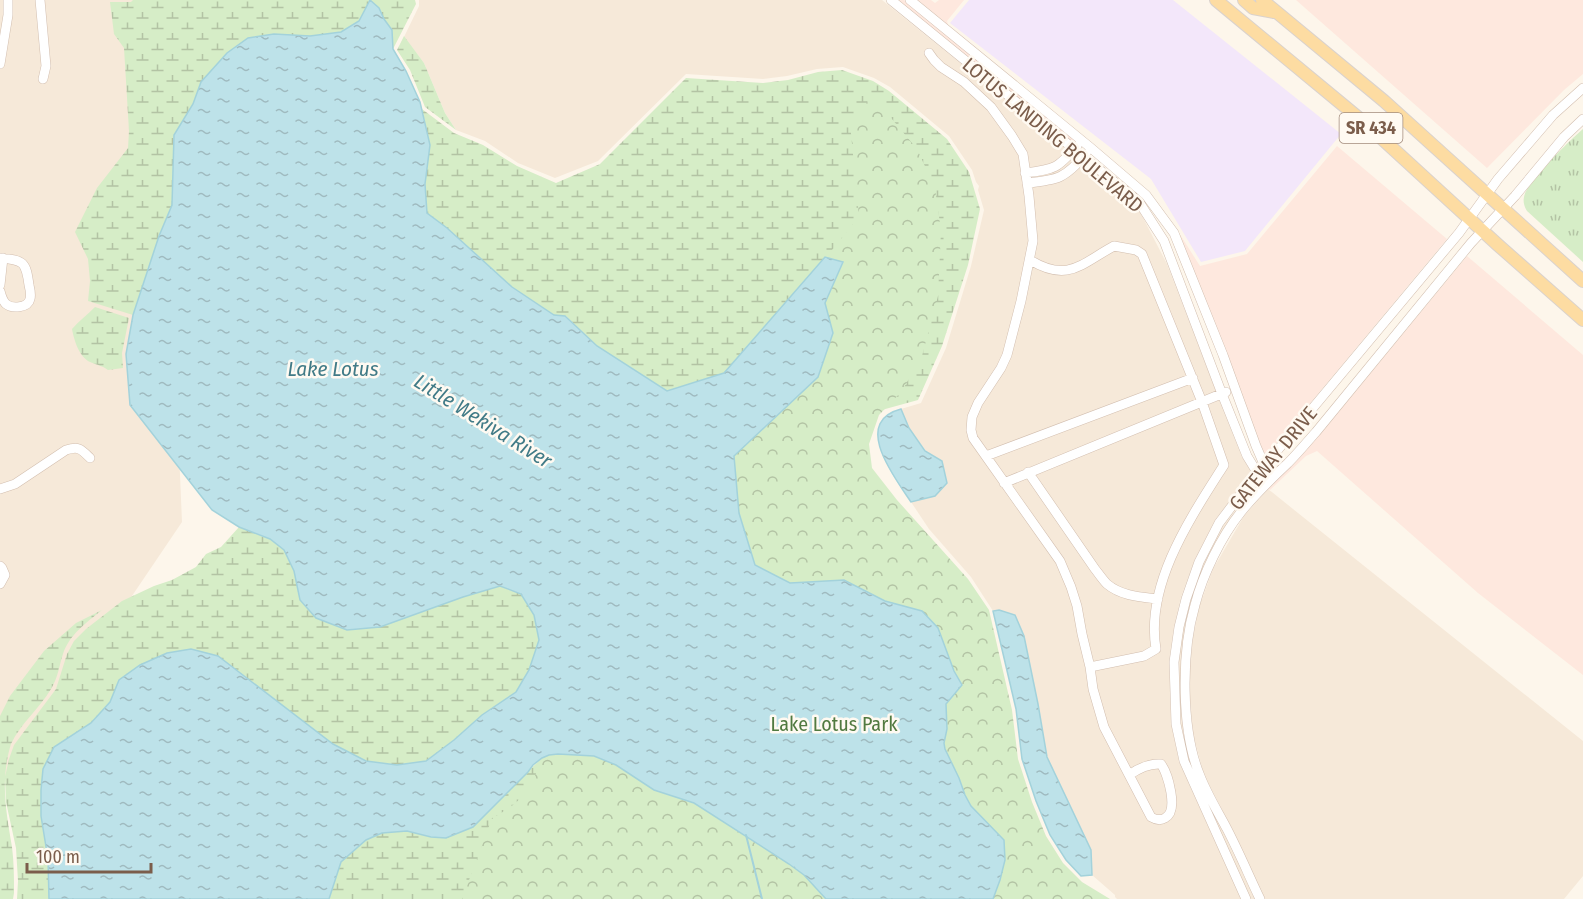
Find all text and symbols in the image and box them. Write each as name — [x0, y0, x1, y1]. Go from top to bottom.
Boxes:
street label: LOTUS LANDING BOULEVARD — [958, 52, 1148, 218]
road number: SR 434 — [1340, 113, 1402, 143]
water label: Lake Lotus — [287, 356, 379, 382]
water label: Little Wekiva River — [409, 368, 557, 474]
street label: GATEWAY DRIVE — [1224, 401, 1322, 515]
park label: Lake Lotus Park — [771, 712, 898, 736]
scale bar — [27, 836, 152, 874]
text: 100 m — [36, 846, 80, 868]

